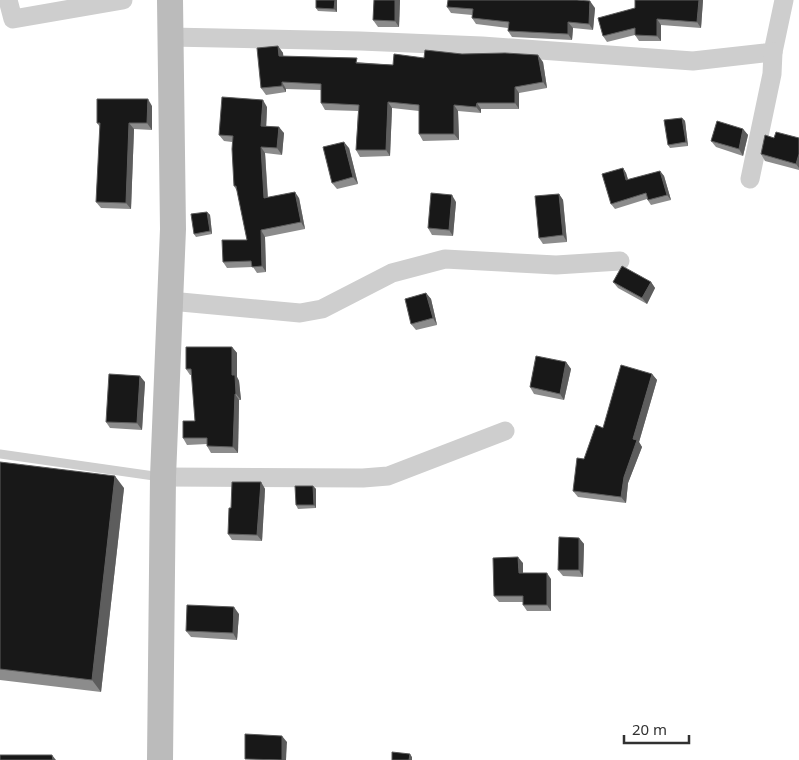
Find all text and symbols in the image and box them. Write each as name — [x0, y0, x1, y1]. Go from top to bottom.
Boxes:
scale bar — [624, 712, 689, 744]
text: 20 m — [632, 719, 667, 739]

